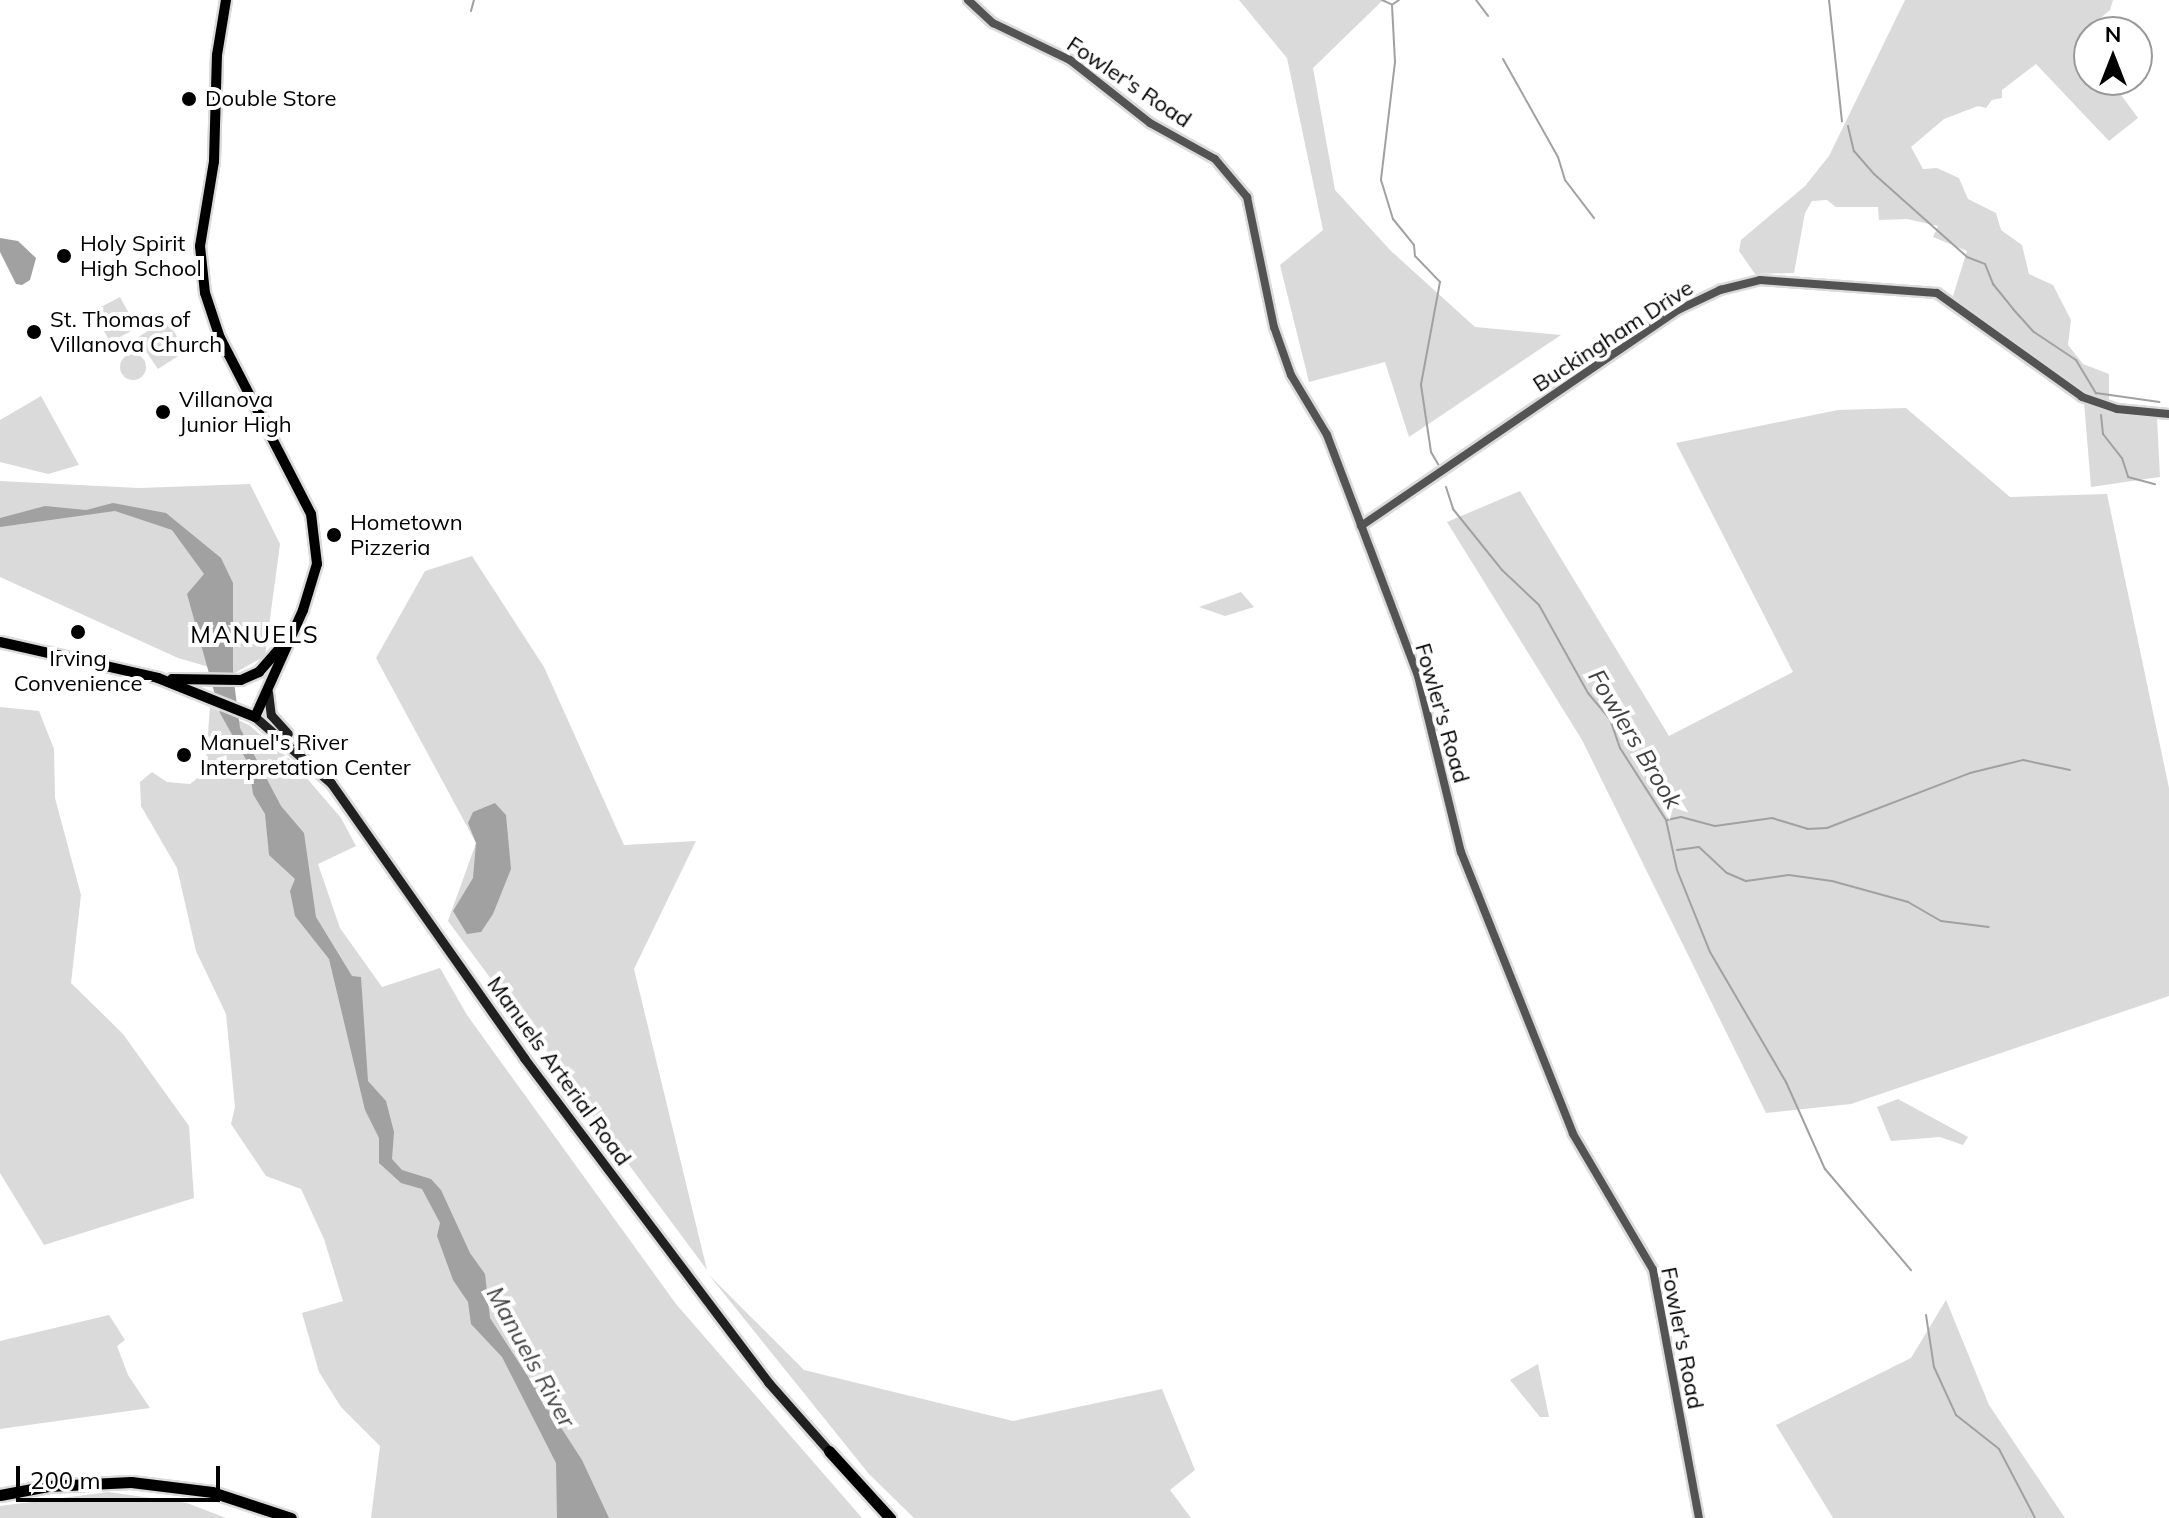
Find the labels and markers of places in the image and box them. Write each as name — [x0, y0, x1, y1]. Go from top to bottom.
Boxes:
place label: Double Store — [205, 86, 336, 112]
marker: Double Store — [180, 90, 198, 108]
place label: Holy Spirit High School — [80, 230, 202, 282]
marker: Holy Spirit High School — [55, 247, 73, 265]
place label: St. Thomas of Villanova Church — [50, 306, 222, 358]
marker: St. Thomas of Villanova Church — [25, 323, 43, 341]
place label: Villanova Junior High — [179, 386, 292, 438]
marker: Villanova Junior High — [154, 403, 172, 421]
place label: Hometown Pizzeria — [350, 509, 463, 560]
marker: Hometown Pizzeria — [325, 526, 343, 544]
marker: Irving Convenience — [69, 623, 87, 641]
place label: Irving Convenience — [14, 645, 142, 696]
place label: Manuel's River Interpretation Center — [200, 729, 411, 780]
marker: Manuel's River Interpretation Center — [175, 746, 193, 764]

